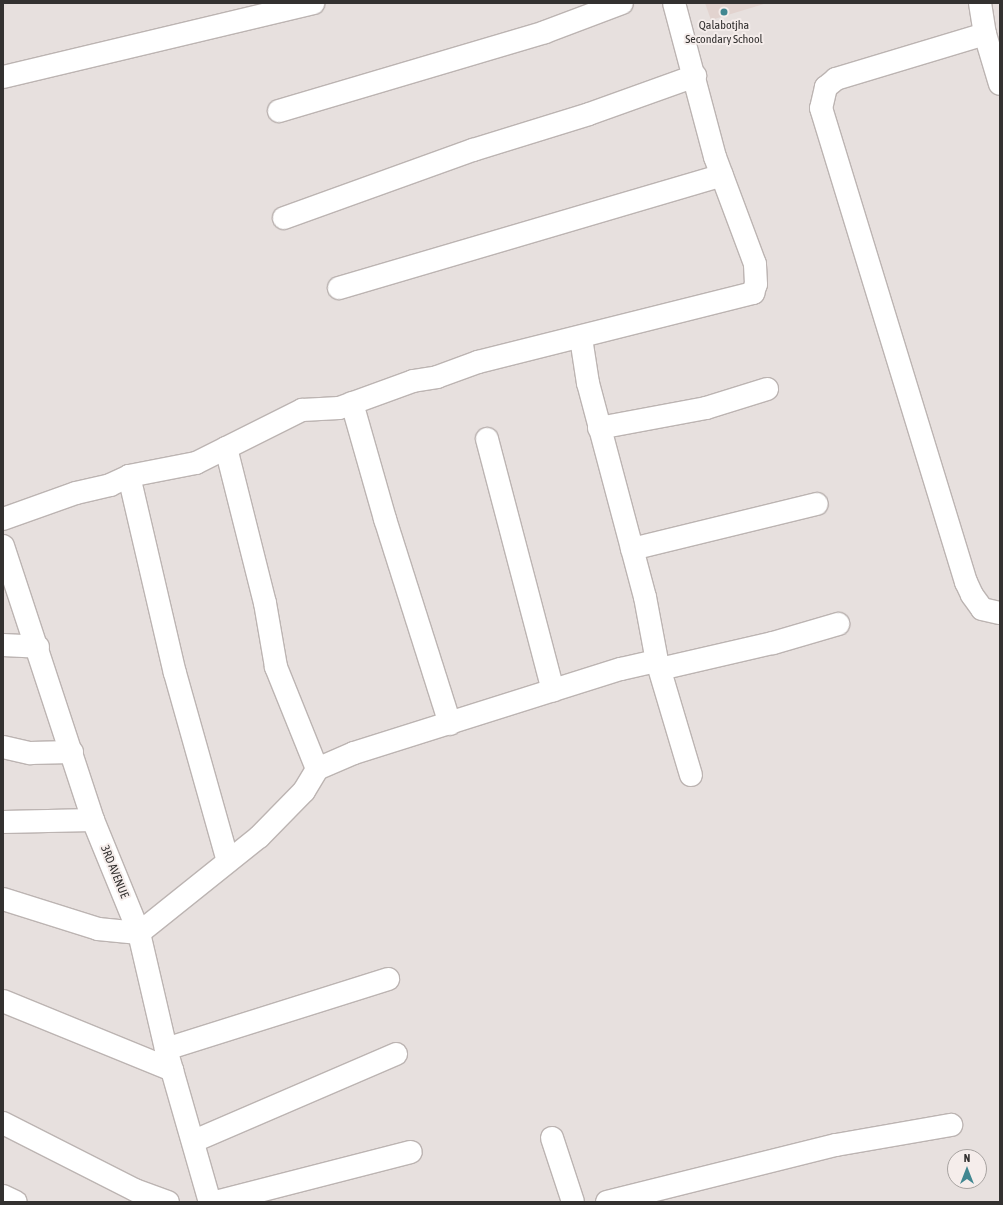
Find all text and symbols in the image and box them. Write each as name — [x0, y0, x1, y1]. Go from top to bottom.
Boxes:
marker: Qalabotjha Secondary School — [719, 7, 729, 17]
place label: Qalabotjha Secondary School — [685, 19, 763, 47]
street label: 3RD AVENUE — [97, 843, 131, 901]
north arrow — [947, 1149, 987, 1189]
text: N — [964, 1152, 970, 1164]

